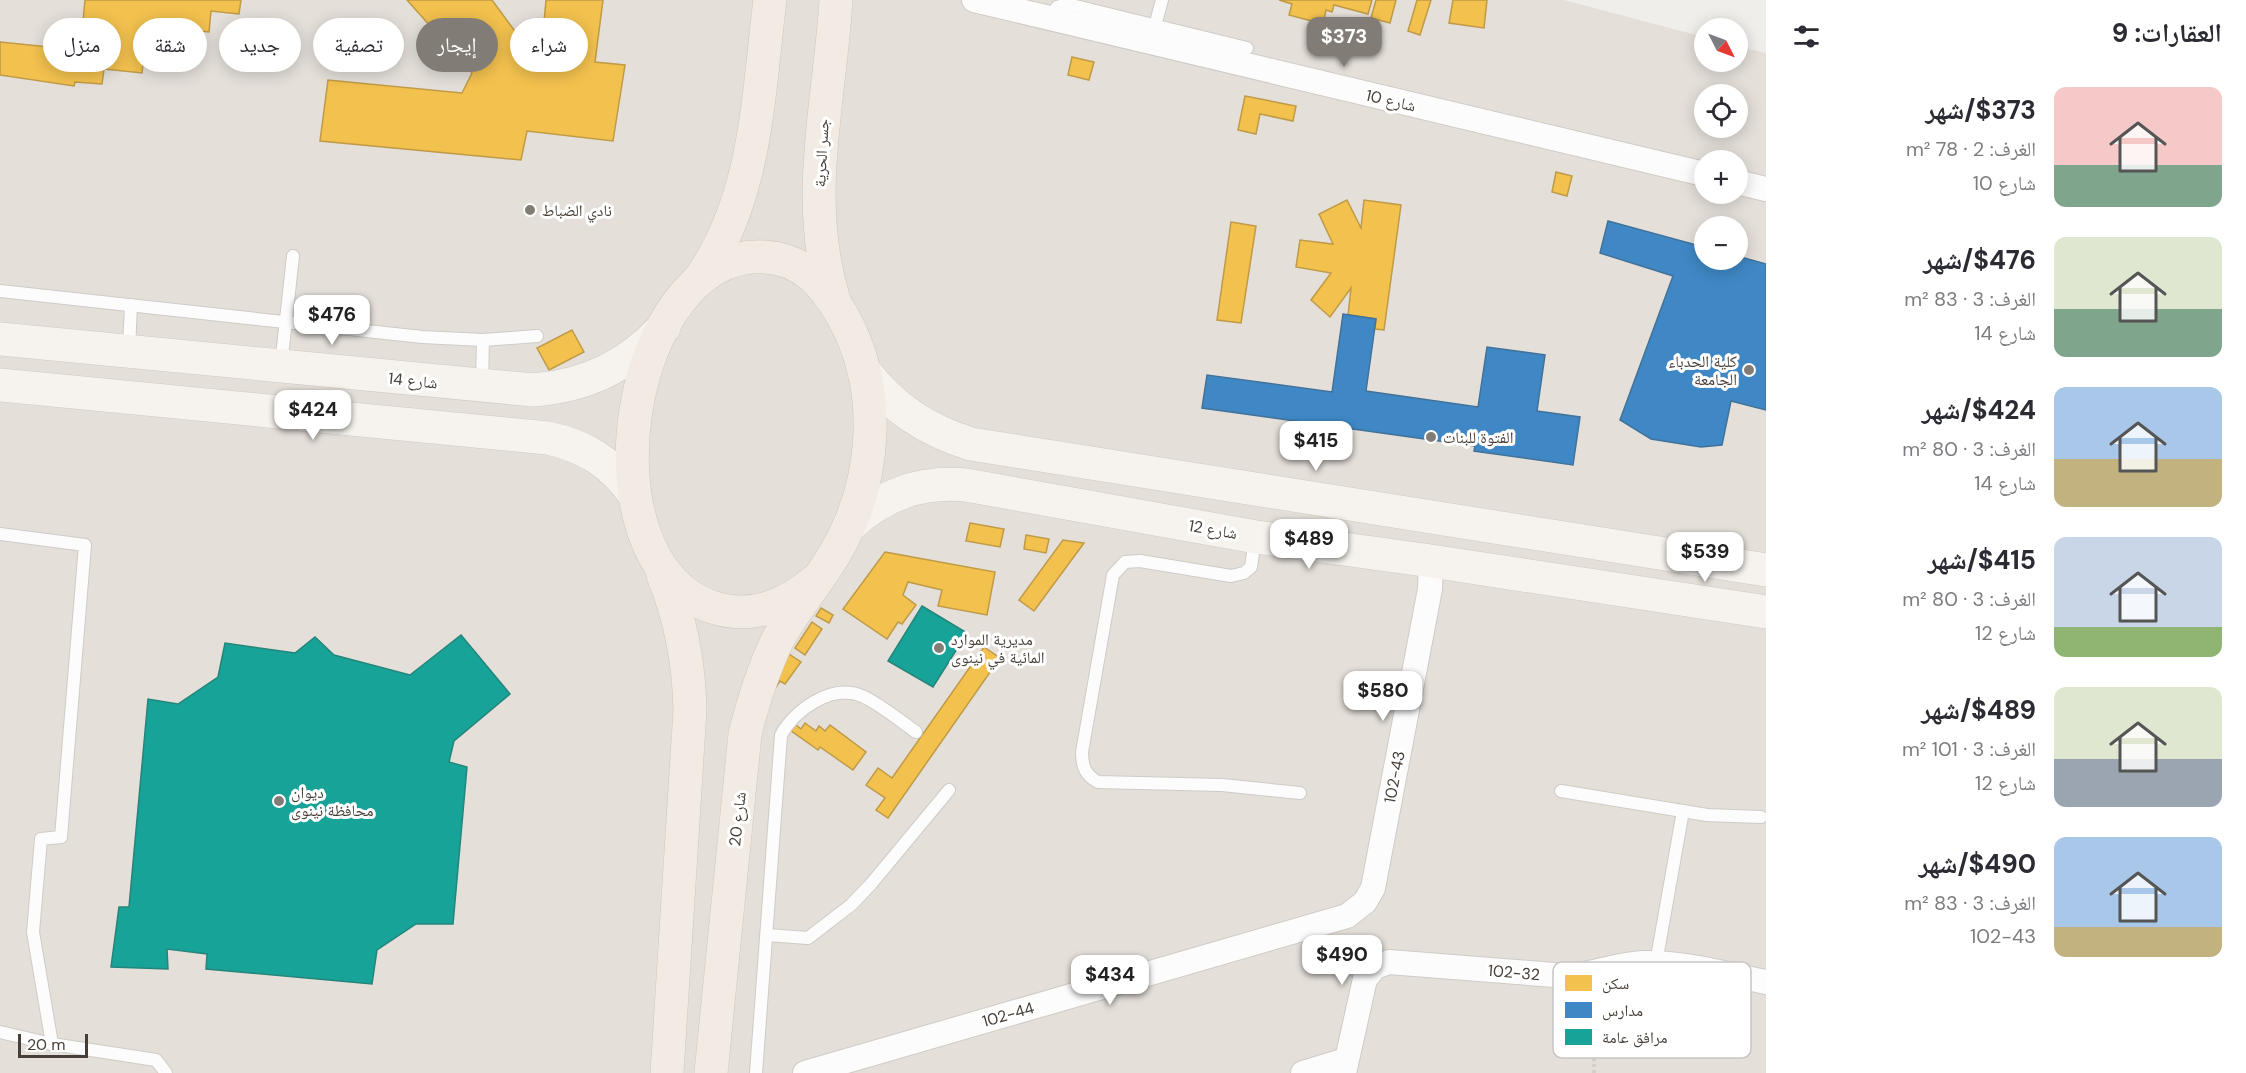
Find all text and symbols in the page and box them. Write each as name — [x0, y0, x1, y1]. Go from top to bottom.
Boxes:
text: العقارات: 9 — [2112, 16, 2222, 50]
pin: $373 — [1308, 17, 1380, 68]
chip: منزل — [43, 18, 121, 72]
chip: شقة — [133, 18, 207, 72]
chip: جديد — [219, 18, 301, 72]
chip: تصفية — [313, 18, 404, 72]
chip: إيجار — [416, 18, 498, 72]
chip: شراء — [510, 18, 588, 72]
north arrow — [1694, 18, 1748, 72]
map controls — [1694, 18, 1748, 270]
icon: filters — [1790, 20, 1823, 53]
text: $373 — [1321, 23, 1367, 49]
button: locate — [1694, 84, 1748, 138]
street label: شارع 10 — [1364, 85, 1418, 116]
text: $373/شهر — [1926, 93, 2036, 127]
icon: home — [2102, 111, 2174, 183]
street label: جسر الحرية — [809, 118, 834, 188]
text: الغرف: 2 · 78 m² — [1906, 136, 2036, 162]
button: + — [1694, 150, 1748, 204]
text: شارع 10 — [1973, 170, 2036, 196]
place label: نادي الضباط — [542, 200, 612, 223]
marker: نادي الضباط — [523, 203, 537, 217]
button: − — [1694, 216, 1748, 270]
text: $476/شهر — [1923, 243, 2036, 277]
icon: home — [2102, 261, 2174, 333]
text: الغرف: 3 · 83 m² — [1904, 286, 2036, 312]
pin: $476 — [296, 295, 368, 346]
text: $476 — [308, 301, 356, 327]
text: شارع 14 — [1974, 320, 2036, 346]
place label: كلية الحدباء الجامعة — [1668, 351, 1737, 390]
marker: كلية الحدباء الجامعة — [1742, 363, 1756, 377]
street label: شارع 14 — [387, 367, 439, 394]
pin: $424 — [277, 390, 349, 441]
text: $424/شهر — [1922, 393, 2036, 427]
text: $424 — [288, 396, 338, 422]
icon: home — [2102, 411, 2174, 483]
pin: $415 — [1280, 421, 1352, 472]
text: $415 — [1294, 427, 1338, 453]
place label: الفتوة للبنات — [1443, 427, 1513, 448]
marker: الفتوة للبنات — [1424, 430, 1438, 444]
text: الغرف: 3 · 80 m² — [1902, 436, 2036, 462]
text: شارع 14 — [1974, 470, 2036, 496]
street label: شارع 12 — [1187, 515, 1239, 544]
pin: $489 — [1273, 519, 1345, 570]
text: $489 — [1284, 525, 1334, 551]
pin: $539 — [1669, 532, 1741, 583]
text: $539 — [1681, 538, 1729, 564]
text: $415/شهر — [1928, 543, 2036, 577]
icon: home — [2102, 561, 2174, 633]
text: الغرف: 3 · 80 m² — [1902, 586, 2036, 612]
text: شارع 12 — [1975, 620, 2036, 646]
place label: مديرية الموارد المائية في نينوى — [951, 629, 1045, 670]
marker: مديرية الموارد المائية في نينوى — [932, 641, 946, 655]
pin: $580 — [1347, 671, 1419, 722]
text: $580 — [1357, 677, 1409, 703]
text: $489/شهر — [1921, 693, 2036, 727]
icon: home — [2102, 711, 2174, 783]
text: الغرف: 3 · 101 m² — [1902, 736, 2036, 762]
street label: 102-43 — [1379, 749, 1410, 805]
text: شارع 12 — [1975, 770, 2036, 796]
place label: ديوان محافظة نينوى — [291, 782, 373, 821]
street label: شارع 20 — [724, 791, 751, 847]
marker: ديوان محافظة نينوى — [272, 794, 286, 808]
text: $490/شهر — [1919, 847, 2036, 881]
icon: home — [2102, 861, 2174, 933]
text: الغرف: 3 · 83 m² — [1904, 890, 2036, 916]
text: 102-43 — [1970, 923, 2036, 949]
pin: $490 — [1306, 935, 1378, 986]
text: $490 — [1316, 941, 1368, 967]
pin: $434 — [1074, 955, 1146, 1006]
street label: 102-32 — [1487, 960, 1541, 985]
text: $434 — [1085, 961, 1135, 987]
legend — [1553, 962, 1751, 1058]
text: سكن — [1602, 973, 1629, 994]
street label: 102-44 — [980, 997, 1037, 1032]
text: مدارس — [1602, 1000, 1643, 1021]
text: مرافق عامة — [1602, 1027, 1667, 1048]
scale bar — [18, 1031, 88, 1058]
text: 20 m — [27, 1034, 66, 1055]

